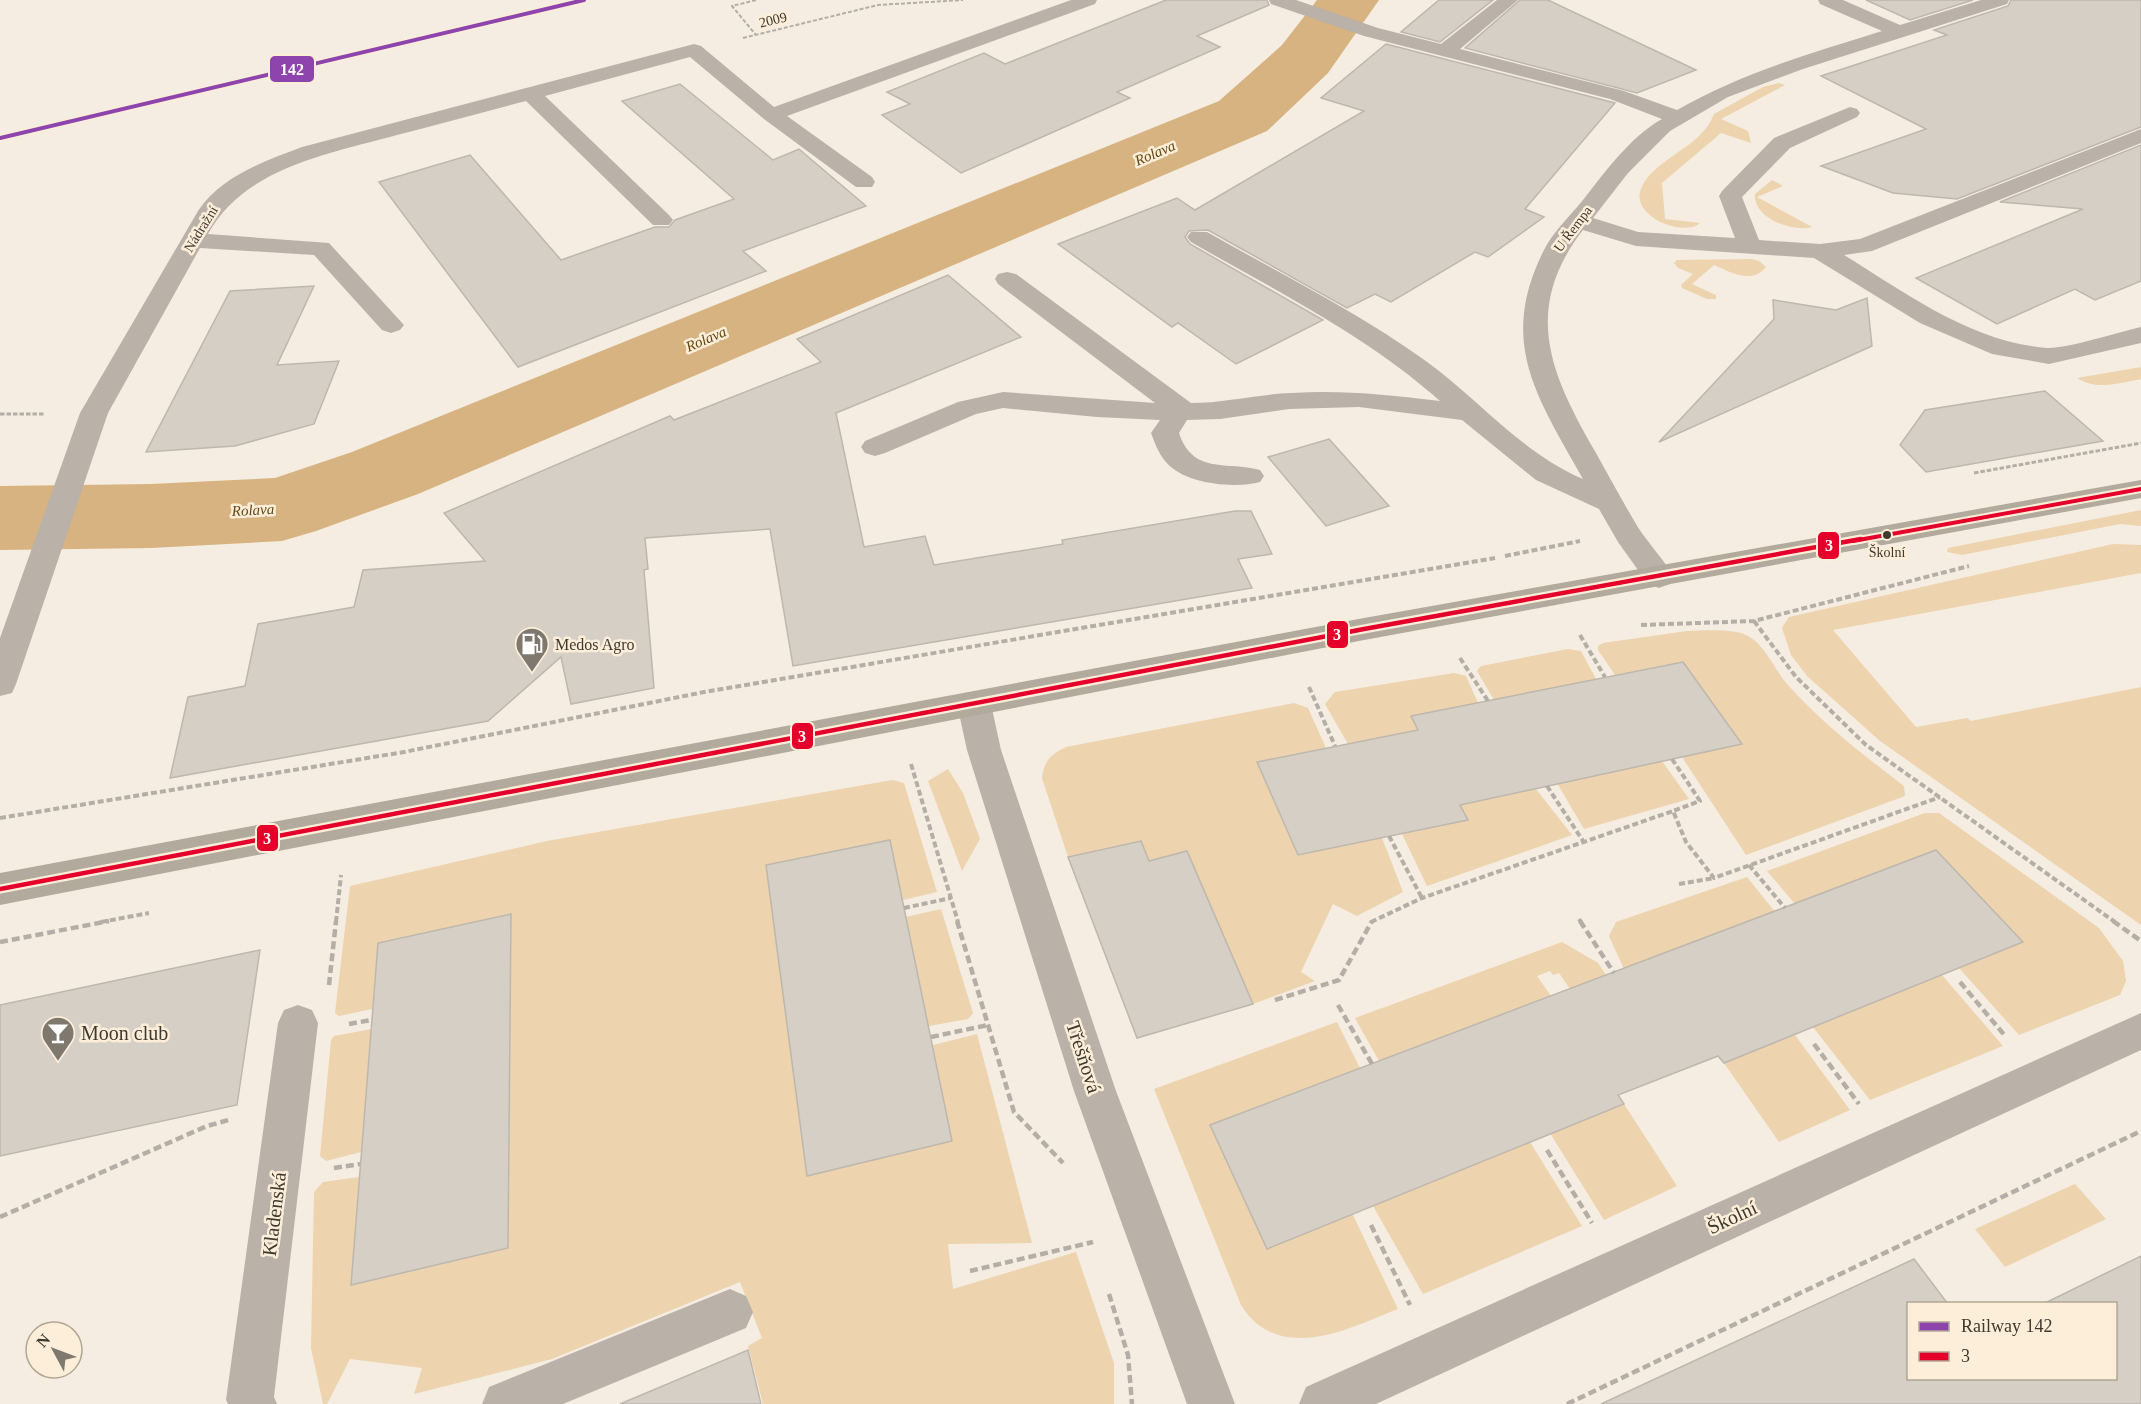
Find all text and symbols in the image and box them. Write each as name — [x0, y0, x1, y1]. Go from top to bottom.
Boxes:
street label: 2009 — [758, 9, 788, 31]
line badge: 142 — [269, 55, 315, 83]
text: 142 — [280, 61, 304, 78]
water label: Rolava — [1131, 137, 1178, 169]
street label: U Řempa — [1550, 202, 1595, 255]
street label: Nádražní — [181, 203, 221, 255]
water label: Rolava — [682, 323, 729, 355]
water label: Rolava — [230, 501, 275, 519]
marker: Školní — [1881, 529, 1893, 541]
line badge: 3 — [1817, 531, 1840, 560]
text: 3 — [1825, 537, 1833, 554]
place label: Školní — [1869, 544, 1905, 560]
line badge: 3 — [1326, 620, 1349, 649]
fuel station icon: Medos Agro — [514, 626, 550, 673]
text: 3 — [1333, 626, 1341, 643]
place label: Medos Agro — [555, 636, 635, 654]
line badge: 3 — [791, 722, 814, 750]
text: 3 — [798, 728, 806, 745]
line badge: 3 — [256, 824, 279, 852]
text: 3 — [263, 830, 271, 847]
bar icon: Moon club — [40, 1015, 76, 1062]
street label: Třešňová — [1062, 1018, 1106, 1096]
place label: Moon club — [81, 1022, 168, 1044]
street label: Kladenská — [258, 1171, 290, 1257]
street label: Školní — [1703, 1195, 1761, 1238]
legend — [1907, 1302, 2117, 1380]
text: Railway 142 — [1961, 1316, 2053, 1336]
north arrow — [24, 1320, 84, 1380]
text: N — [33, 1330, 54, 1350]
text: 3 — [1961, 1346, 1970, 1366]

